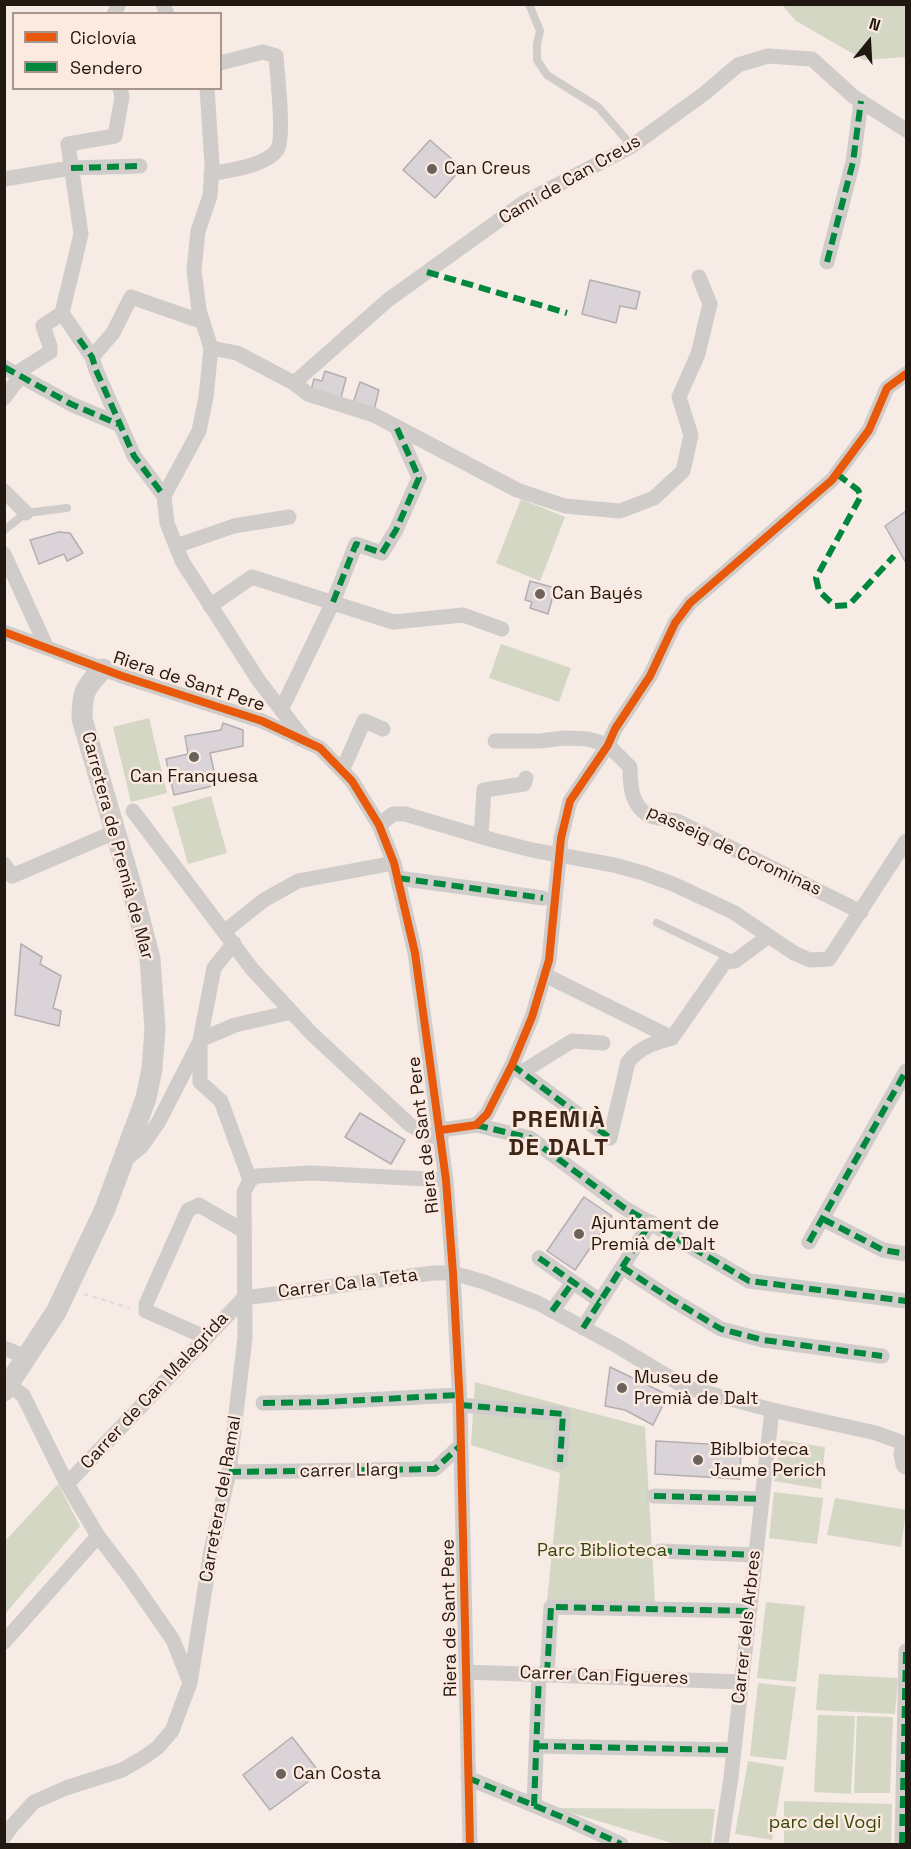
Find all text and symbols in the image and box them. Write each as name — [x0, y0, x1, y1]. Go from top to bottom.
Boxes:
legend — [12, 12, 222, 90]
north arrow — [839, 12, 899, 72]
text: N — [866, 13, 883, 36]
text: Ciclovía — [70, 26, 136, 49]
text: Sendero — [70, 56, 143, 79]
street label: Camí de Can Creus — [495, 131, 645, 229]
place label: Can Creus — [444, 158, 531, 180]
marker: Can Creus — [425, 162, 439, 176]
place label: Can Bayés — [552, 583, 643, 605]
marker: Can Bayés — [533, 587, 547, 601]
street label: Riera de Sant Pere — [110, 647, 268, 717]
street label: Carretera de Premià de Mar — [76, 730, 158, 962]
marker: Can Franquesa — [187, 750, 201, 764]
place label: Can Franquesa — [130, 766, 258, 788]
street label: passeig de Corominas — [643, 801, 825, 901]
street label: Riera de Sant Pere — [404, 1055, 444, 1215]
district label: PREMIÀ DE DALT — [508, 1106, 610, 1162]
place label: Ajuntament de Premià de Dalt — [591, 1213, 719, 1256]
marker: Ajuntament de Premià de Dalt — [572, 1227, 586, 1241]
street label: Carrer Ca la Teta — [277, 1265, 419, 1303]
street label: Carrer de Can Malagrida — [77, 1308, 233, 1474]
place label: Museu de Premià de Dalt — [634, 1367, 759, 1410]
marker: Museu de Premià de Dalt — [615, 1381, 629, 1395]
street label: Carretera del Ramal — [196, 1414, 246, 1584]
place label: Biblbioteca Jaume Perich — [710, 1439, 826, 1482]
marker: Biblbioteca Jaume Perich — [691, 1453, 705, 1467]
street label: carrer Llarg — [299, 1459, 399, 1483]
street label: Riera de Sant Pere — [438, 1539, 462, 1697]
park label: Parc Biblioteca — [537, 1540, 667, 1562]
street label: Carrer dels Arbres — [728, 1549, 766, 1705]
street label: Carrer Can Figueres — [519, 1662, 689, 1690]
place label: Can Costa — [293, 1763, 381, 1785]
marker: Can Costa — [274, 1767, 288, 1781]
park label: parc del Vogi — [769, 1812, 881, 1834]

